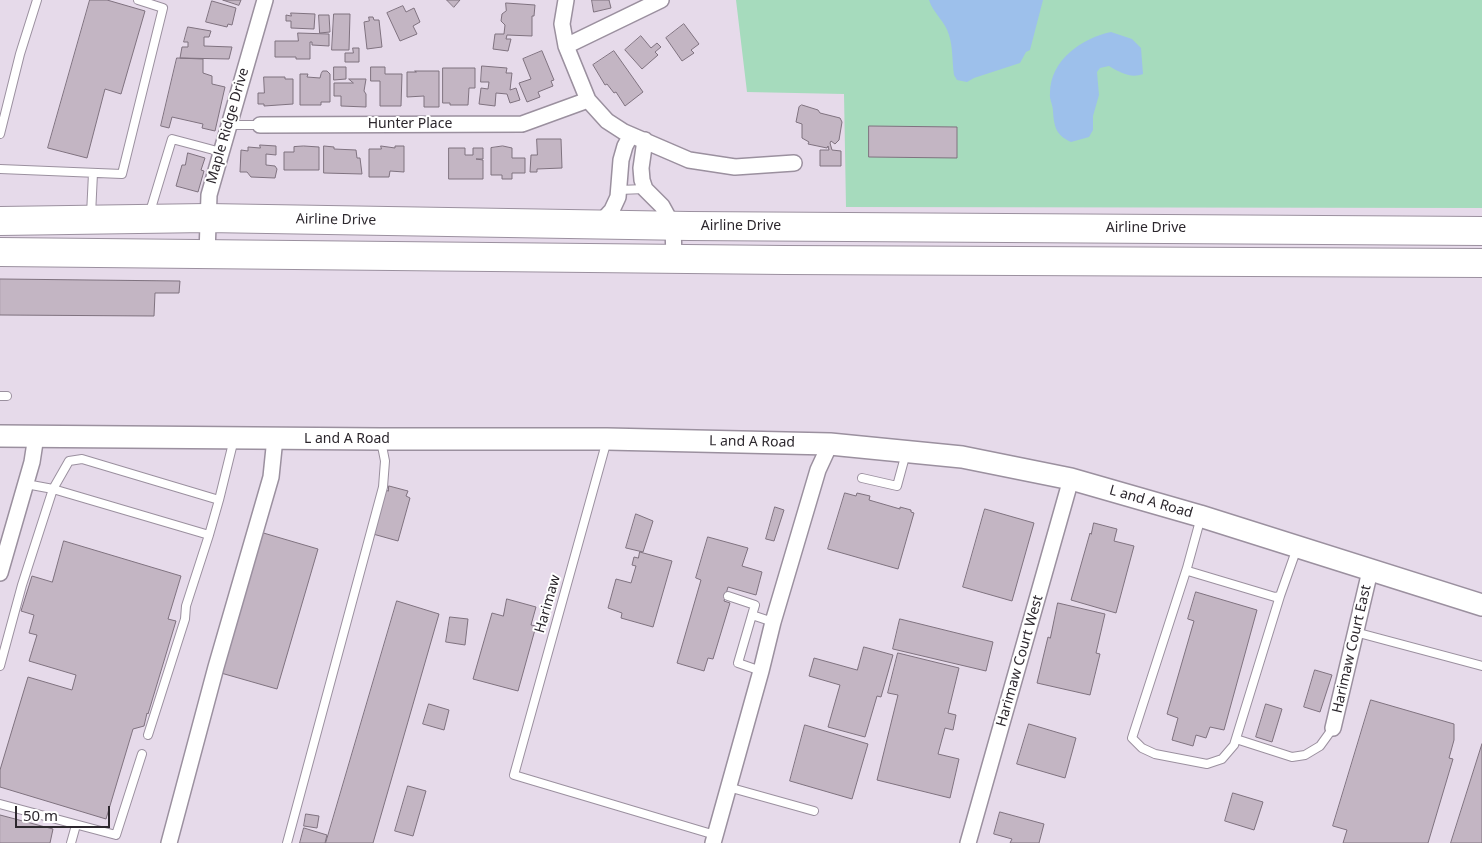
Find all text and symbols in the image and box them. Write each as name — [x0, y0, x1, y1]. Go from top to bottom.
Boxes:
street label: Maple Ridge Drive — [203, 66, 253, 186]
street label: Hunter Place — [368, 116, 452, 132]
street label: Airline Drive — [296, 211, 376, 229]
street label: Airline Drive — [701, 218, 781, 234]
street label: Airline Drive — [1106, 220, 1186, 236]
street label: L and A Road — [304, 431, 390, 447]
street label: L and A Road — [709, 433, 795, 451]
street label: L and A Road — [1107, 482, 1195, 522]
street label: Harimaw — [532, 573, 564, 635]
street label: Harimaw Court East — [1329, 583, 1375, 715]
street label: Harimaw Court West — [993, 593, 1047, 729]
scale bar — [18, 796, 112, 828]
text: 50 m — [23, 805, 58, 825]

